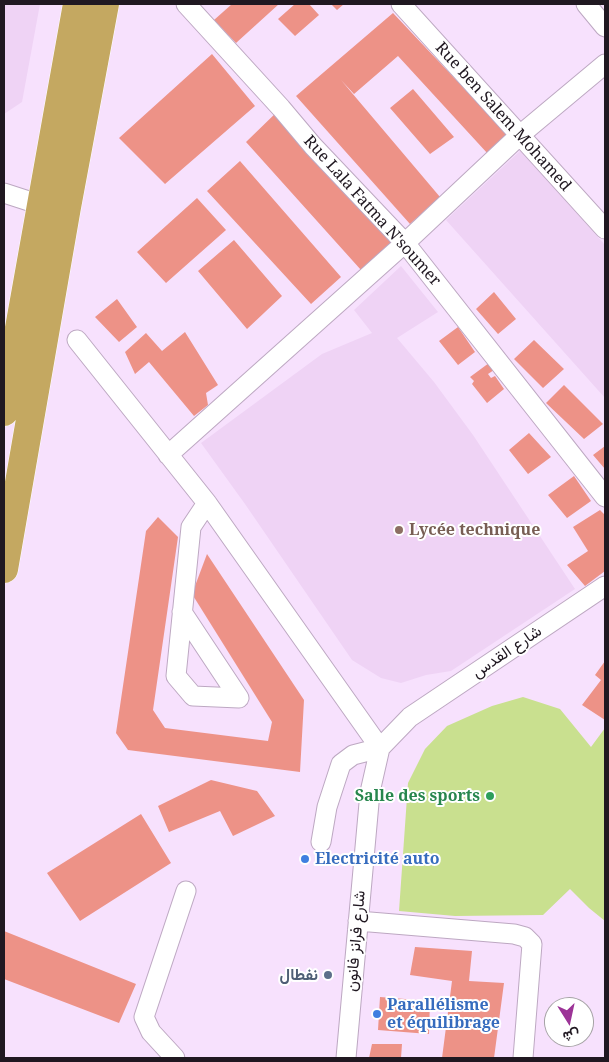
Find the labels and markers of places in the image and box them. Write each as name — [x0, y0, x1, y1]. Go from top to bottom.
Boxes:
place label: Lycée technique — [409, 520, 540, 540]
marker: Lycée technique — [393, 524, 405, 536]
place label: Salle des sports — [355, 786, 480, 806]
marker: Salle des sports — [484, 790, 496, 802]
place label: Electricité auto — [315, 849, 440, 869]
marker: Electricité auto — [299, 853, 311, 865]
place label: نفطال — [280, 965, 318, 985]
marker: نفطال — [322, 969, 334, 981]
place label: Parallélisme et équilibrage — [387, 995, 500, 1033]
marker: Parallélisme et équilibrage — [371, 1008, 383, 1020]

